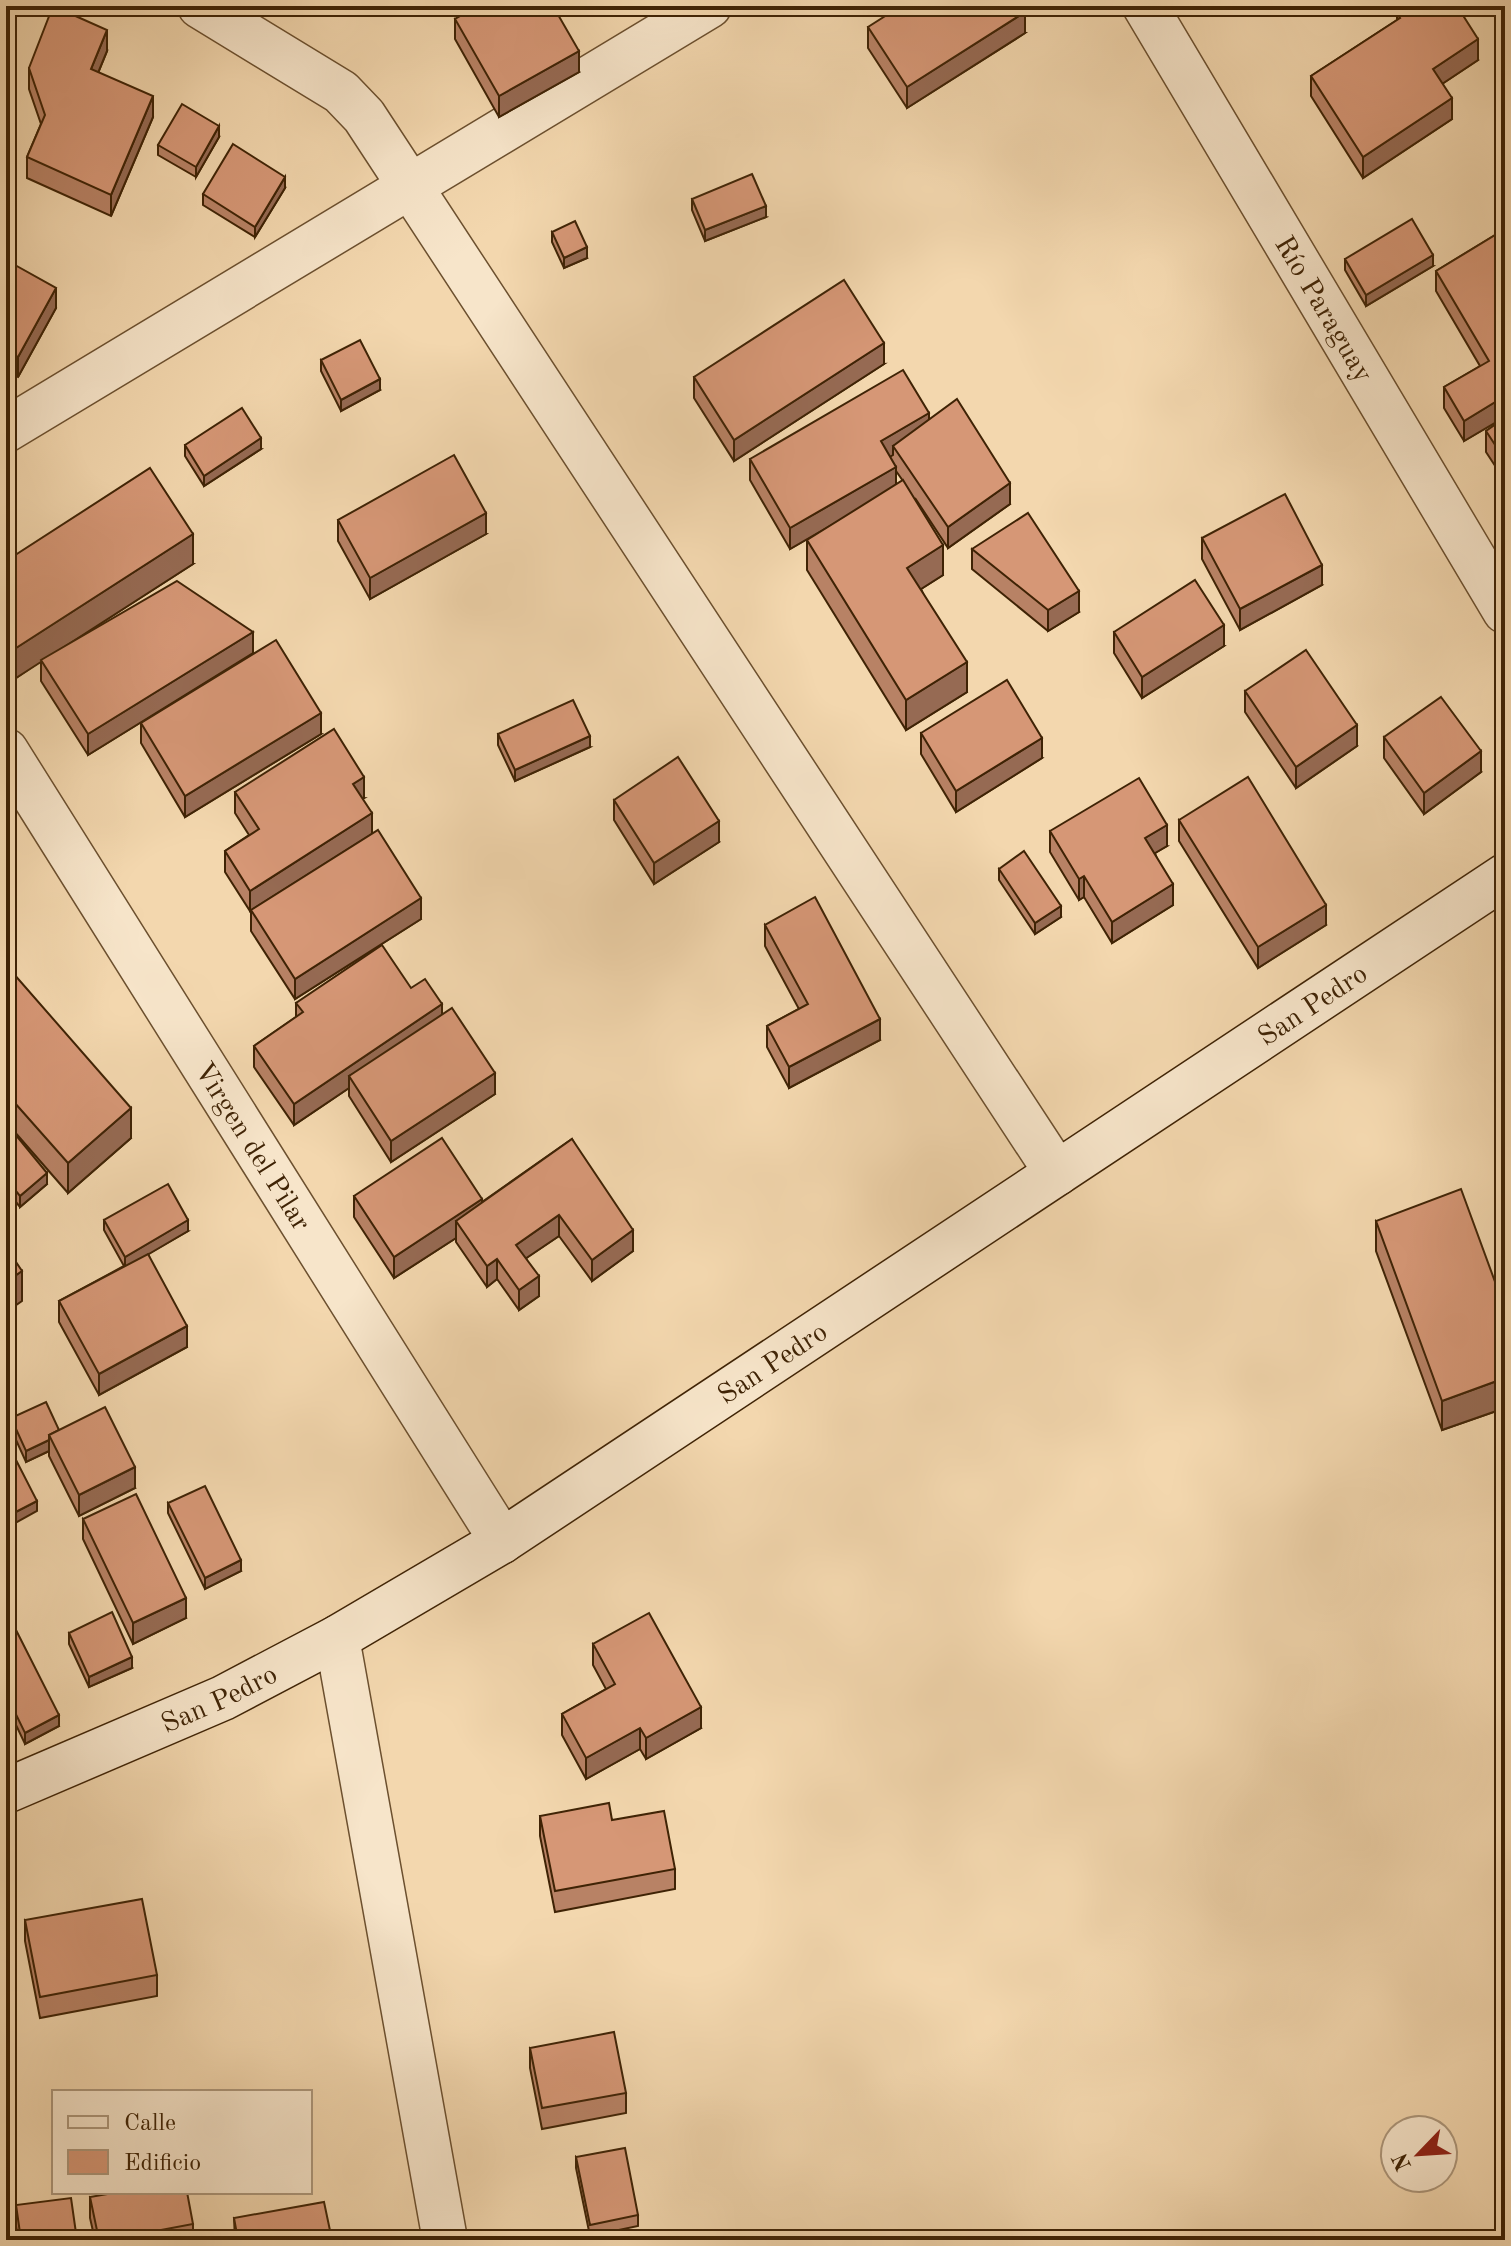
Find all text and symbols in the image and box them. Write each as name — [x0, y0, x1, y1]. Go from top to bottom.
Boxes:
street label: Río Paraguay — [1268, 232, 1377, 388]
street label: San Pedro — [1254, 960, 1373, 1053]
street label: Virgen del Pilar — [188, 1058, 314, 1236]
street label: San Pedro — [714, 1319, 833, 1411]
street label: San Pedro — [158, 1661, 282, 1740]
legend — [52, 2090, 312, 2194]
text: Calle — [124, 2112, 176, 2136]
north arrow — [1379, 2114, 1459, 2194]
text: N — [1389, 2149, 1416, 2174]
text: Edificio — [124, 2152, 201, 2176]

